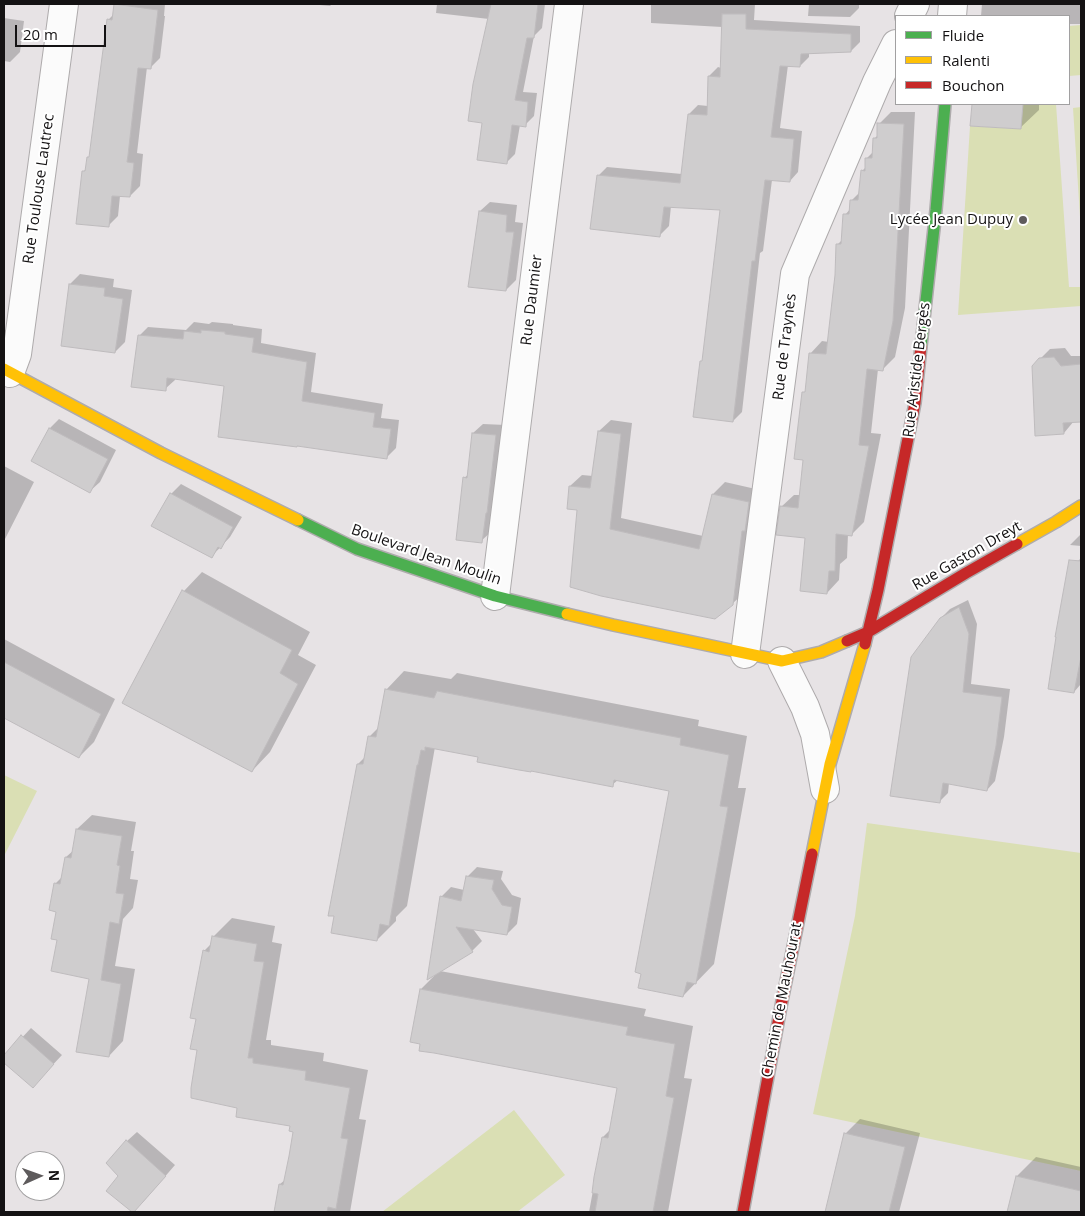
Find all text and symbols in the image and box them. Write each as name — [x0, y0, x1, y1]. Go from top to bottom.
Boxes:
scale bar — [18, 15, 109, 47]
legend — [895, 15, 1070, 105]
text: 20 m — [23, 24, 58, 44]
text: Fluide — [942, 25, 984, 45]
text: Ralenti — [942, 50, 990, 70]
text: Bouchon — [942, 75, 1005, 95]
street label: Rue Toulouse Lautrec — [20, 113, 58, 265]
place label: Lycée Jean Dupuy — [890, 211, 1013, 229]
marker: Lycée Jean Dupuy — [1017, 214, 1029, 226]
street label: Rue Daumier — [517, 254, 547, 346]
street label: Rue de Traynès — [770, 293, 800, 401]
street label: Rue Aristide Bergès — [900, 301, 934, 439]
street label: Rue Gaston Dreyt — [909, 517, 1025, 595]
street label: Boulevard Jean Moulin — [349, 521, 503, 589]
street label: Chemin de Mauhourat — [758, 921, 806, 1079]
north arrow — [15, 1151, 65, 1201]
text: N — [45, 1169, 64, 1182]

